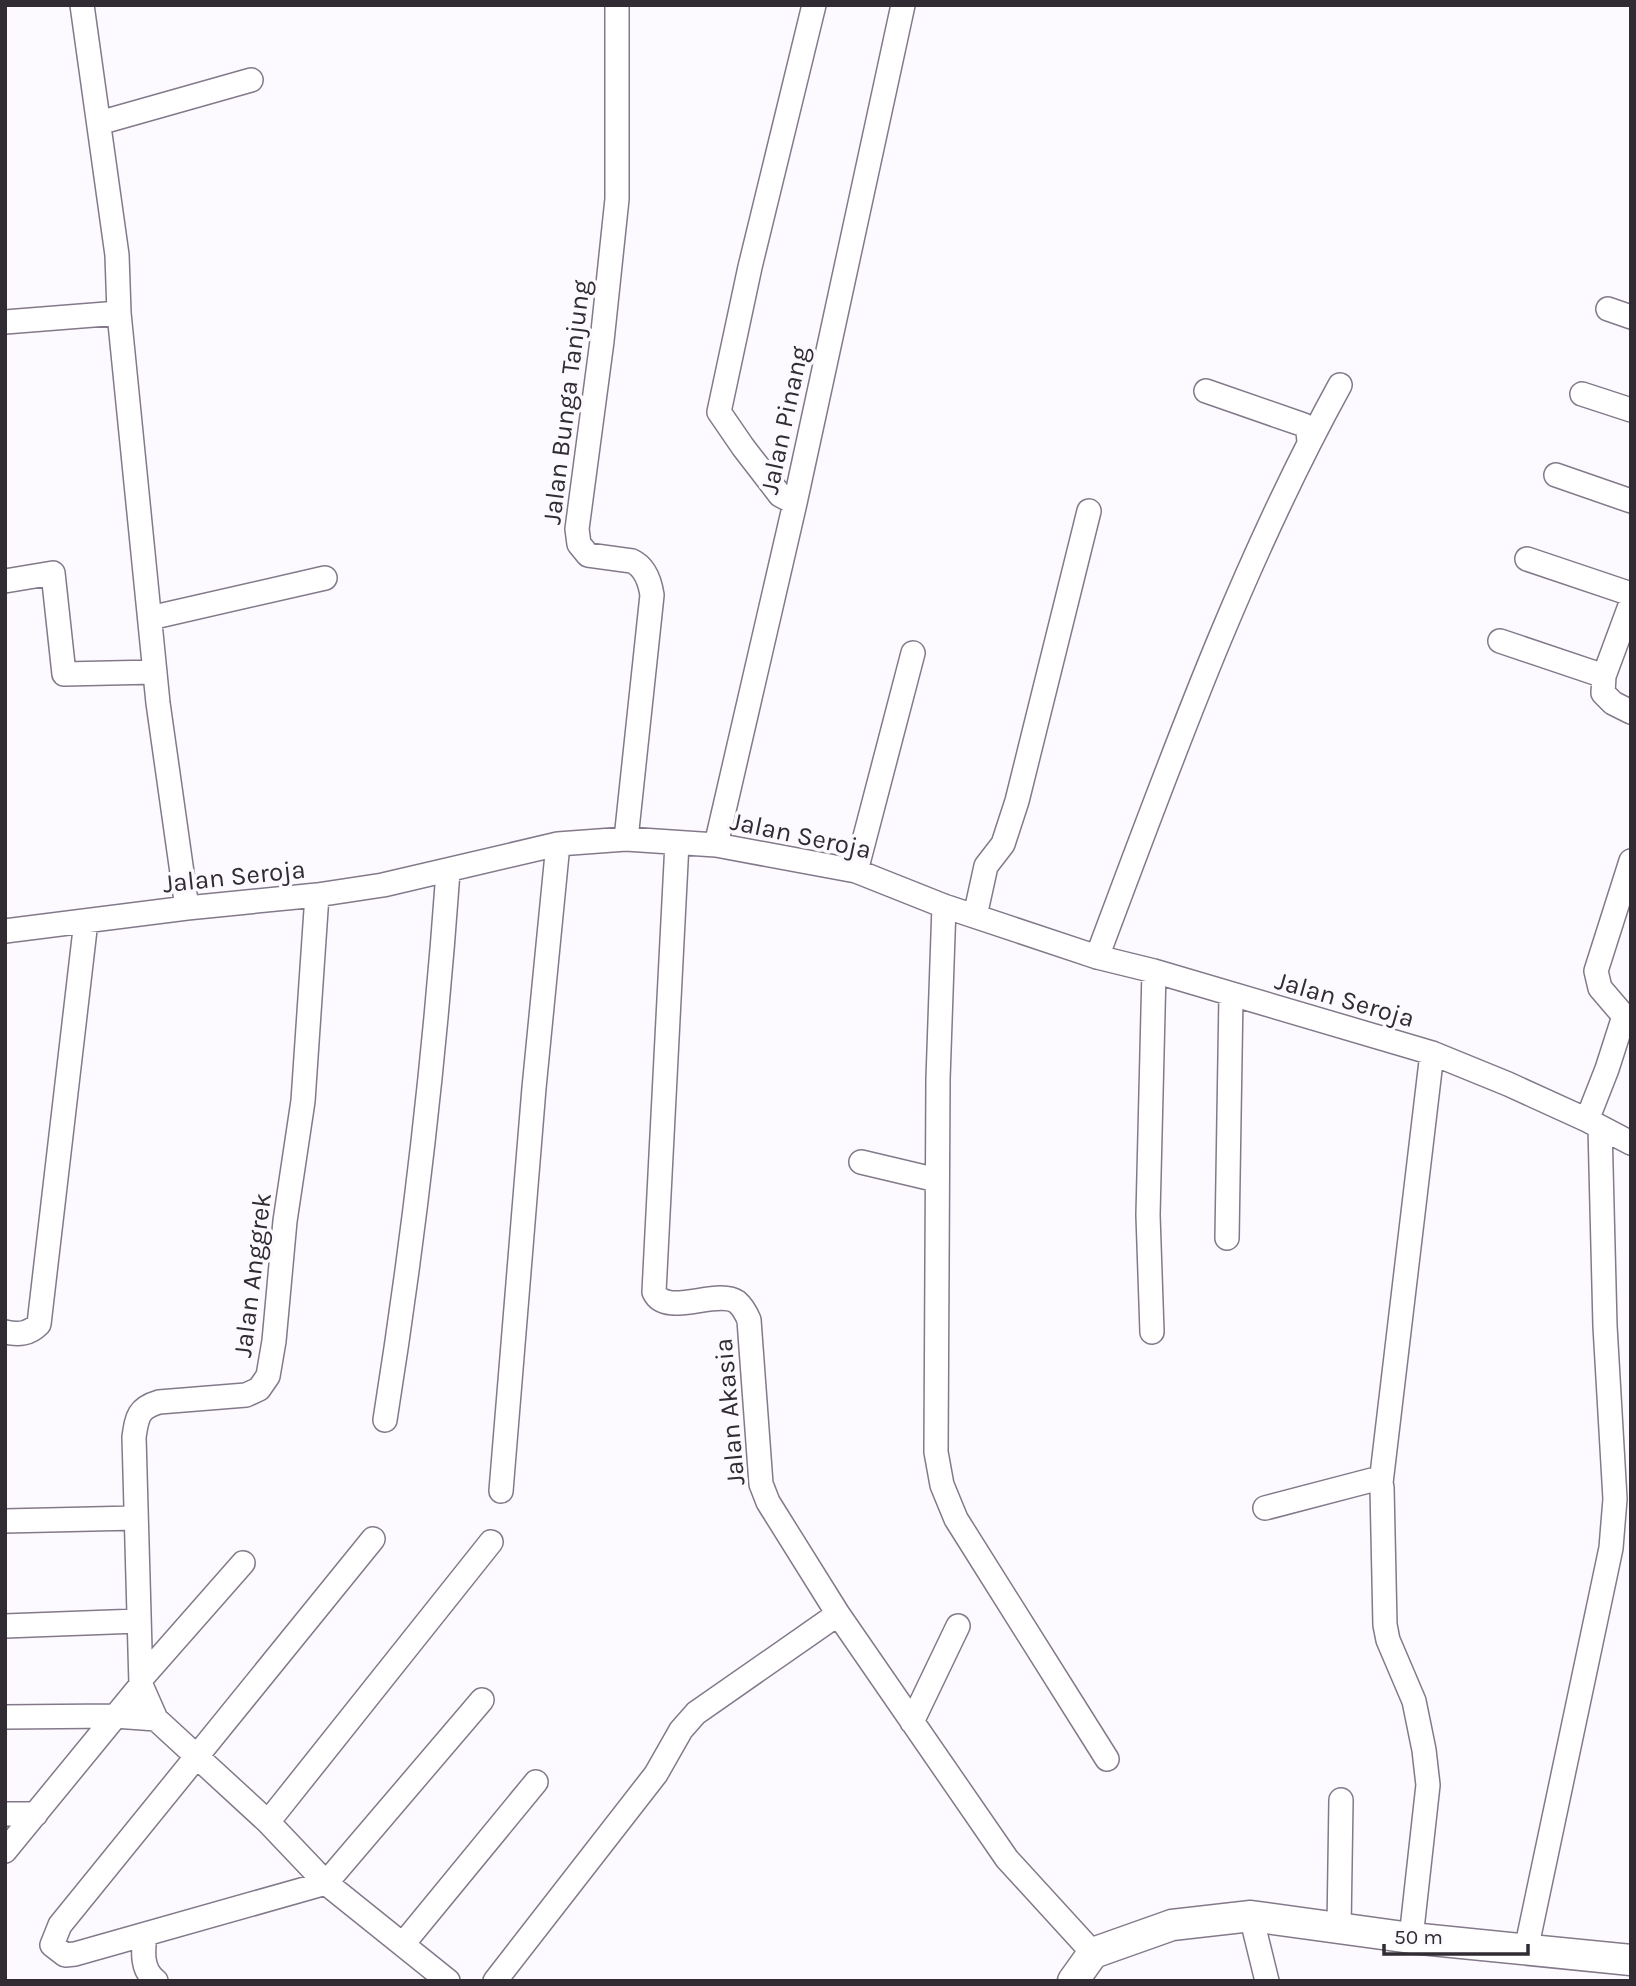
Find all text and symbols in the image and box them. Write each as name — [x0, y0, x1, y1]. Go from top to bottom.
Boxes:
street label: Jalan Bunga Tanjung — [536, 278, 597, 526]
street label: Jalan Pinang — [754, 343, 815, 497]
street label: Jalan Seroja — [728, 805, 874, 866]
street label: Jalan Seroja — [161, 854, 307, 899]
street label: Jalan Seroja — [1272, 965, 1418, 1034]
street label: Jalan Anggrek — [227, 1191, 278, 1359]
street label: Jalan Akasia — [708, 1337, 751, 1487]
scale bar — [1384, 1912, 1528, 1956]
text: 50 m — [1394, 1925, 1443, 1949]

